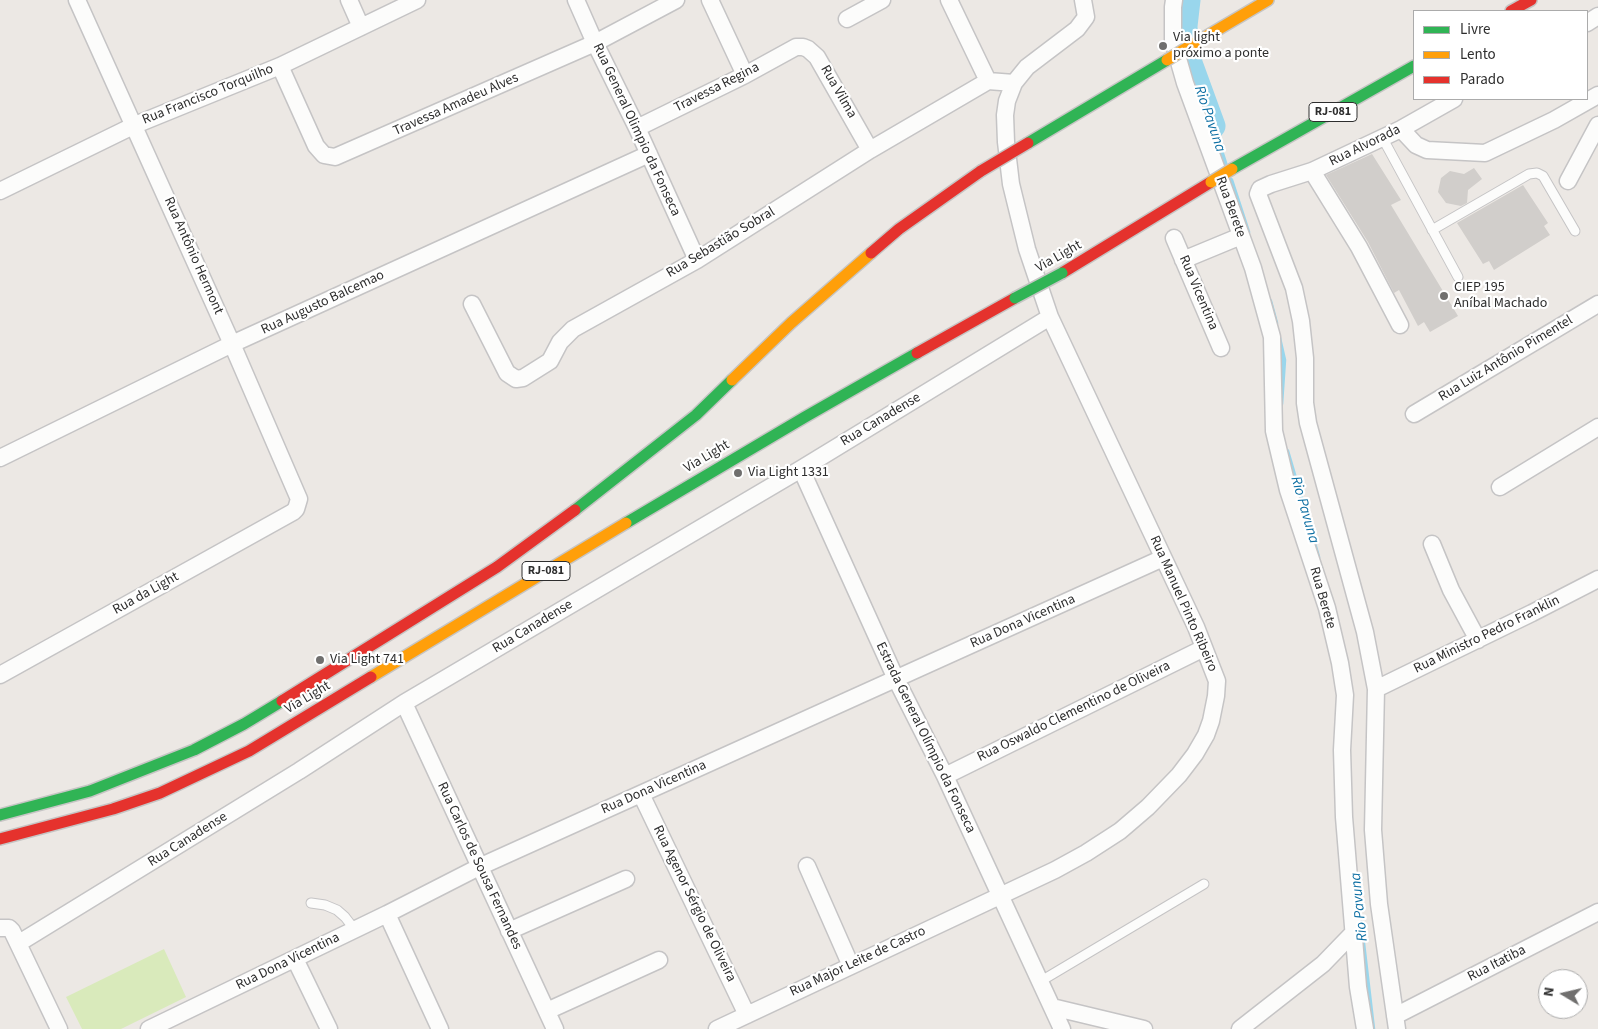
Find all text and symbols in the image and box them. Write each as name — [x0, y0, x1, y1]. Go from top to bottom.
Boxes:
legend — [1413, 10, 1588, 100]
text: Livre — [1460, 19, 1490, 40]
place label: Via light próximo a ponte — [1173, 30, 1269, 62]
marker: Via light próximo a ponte — [1157, 40, 1169, 52]
street label: Rua General Olimpio da Fonseca — [588, 41, 684, 219]
text: Lento — [1460, 44, 1496, 65]
street label: Travessa Regina — [672, 59, 762, 117]
street label: Rua Francisco Torquilho — [140, 61, 276, 129]
street label: Rua Vilma — [816, 63, 860, 121]
text: Parado — [1460, 69, 1504, 90]
street label: Travessa Amadeu Alves — [391, 70, 521, 140]
water label: Rio Pavuna — [1189, 83, 1229, 155]
road number: RJ-081 — [1309, 102, 1357, 121]
street label: Rua Alvorada — [1327, 122, 1403, 170]
street label: Rua Berete — [1211, 174, 1249, 240]
street label: Rua Antônio Hermont — [160, 195, 226, 317]
street label: Rua Sebastião Sobral — [664, 204, 778, 282]
street label: Via Light — [1033, 237, 1085, 277]
street label: Rua Vicentina — [1175, 253, 1221, 333]
street label: Rua Augusto Balcemao — [259, 267, 387, 339]
place label: CIEP 195 Aníbal Machado — [1454, 280, 1547, 312]
marker: CIEP 195 Aníbal Machado — [1438, 290, 1450, 302]
street label: Rua Luiz Antônio Pimentel — [1436, 312, 1576, 406]
street label: Rua Canadense — [838, 390, 924, 450]
street label: Via Light — [681, 437, 733, 477]
place label: Via Light 1331 — [748, 465, 829, 481]
marker: Via Light 1331 — [732, 467, 744, 479]
water label: Rio Pavuna — [1286, 474, 1322, 546]
street label: Rua Manuel Pinto Ribeiro — [1145, 533, 1221, 675]
road number: RJ-081 — [522, 562, 570, 580]
street label: Rua Berete — [1305, 565, 1339, 631]
street label: Rua da Light — [110, 569, 182, 619]
street label: Rua Dona Vicentina — [968, 591, 1078, 653]
street label: Rua Ministro Pedro Franklin — [1411, 592, 1563, 678]
street label: Rua Canadense — [490, 597, 576, 657]
street label: Estrada General Olímpio da Fonseca — [871, 640, 979, 836]
place label: Via Light 741 — [330, 652, 404, 668]
marker: Via Light 741 — [314, 654, 326, 666]
street label: Rua Oswaldo Clementino de Oliveira — [975, 658, 1173, 766]
street label: Via Light — [282, 678, 334, 718]
street label: Rua Dona Vicentina — [599, 757, 709, 819]
street label: Rua Carlos de Sousa Fernandes — [433, 780, 525, 952]
street label: Rua Canadense — [145, 809, 231, 871]
street label: Rua Agenor Sérgio de Oliveira — [649, 823, 739, 985]
water label: Rio Pavuna — [1347, 872, 1373, 942]
street label: Rua Major Leite de Castro — [787, 923, 929, 1001]
street label: Rua Dona Vicentina — [233, 930, 343, 994]
street label: Rua Itatiba — [1465, 942, 1529, 986]
north arrow — [1538, 969, 1588, 1019]
text: N — [1539, 986, 1560, 998]

